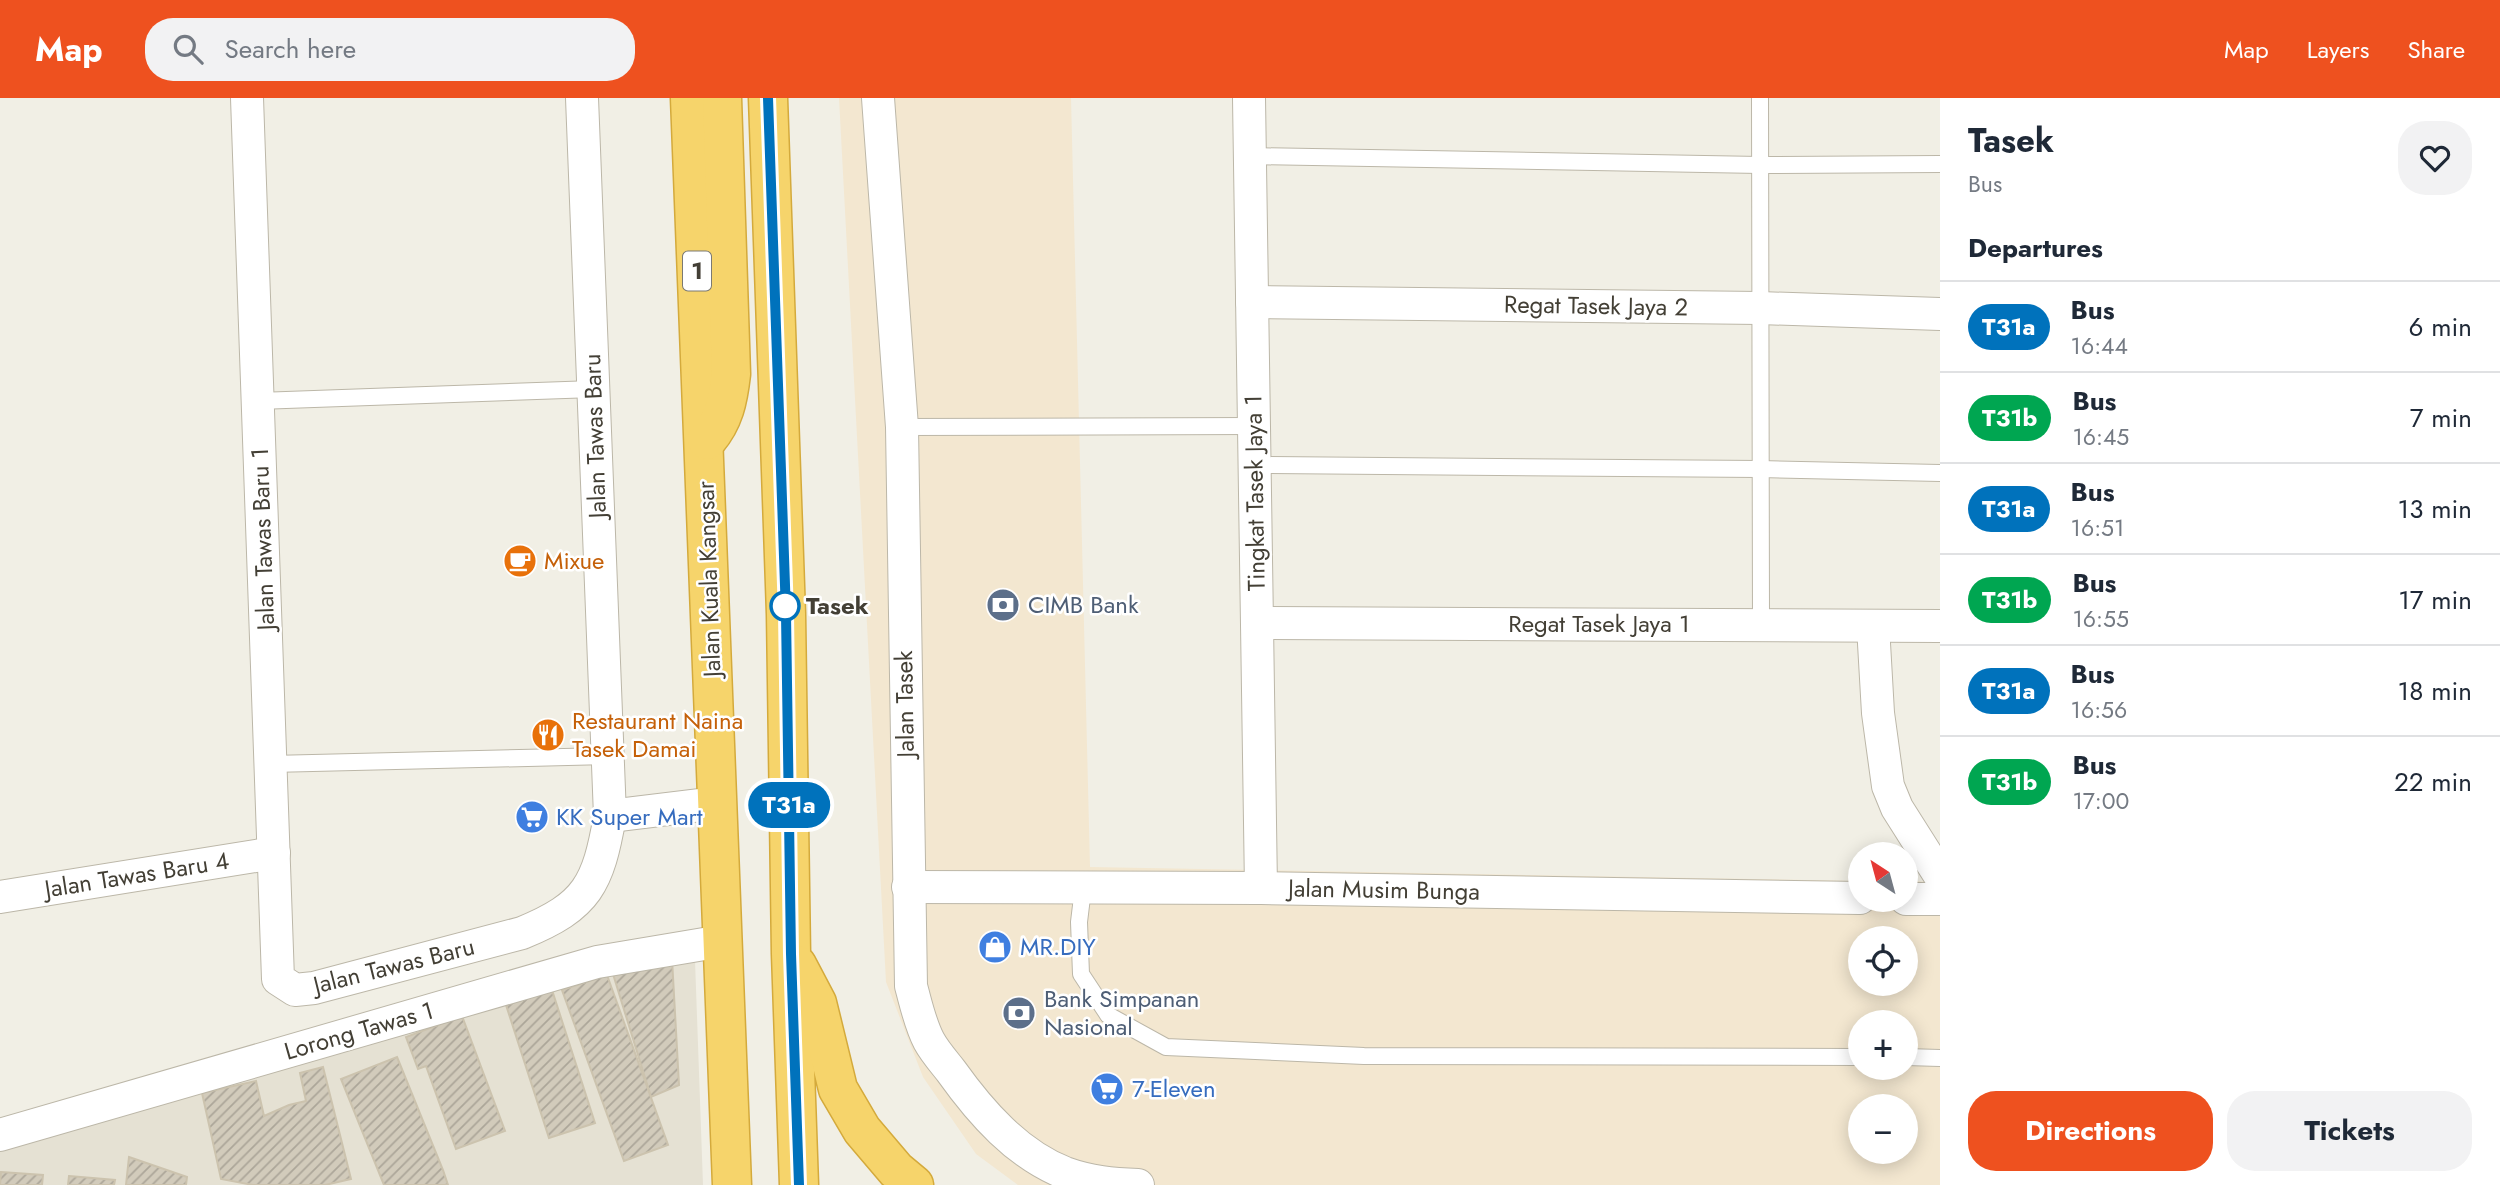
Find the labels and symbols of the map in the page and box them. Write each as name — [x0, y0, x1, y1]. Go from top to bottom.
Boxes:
road number: 1 — [683, 252, 711, 290]
street label: Regat Tasek Jaya 2 — [1504, 286, 1688, 325]
street label: Jalan Tawas Baru — [574, 353, 615, 522]
street label: Tingkat Tasek Jaya 1 — [1235, 395, 1274, 591]
street label: Jalan Tawas Baru 1 — [242, 447, 283, 634]
street label: Jalan Kuala Kangsar — [688, 480, 730, 681]
cafe icon: Mixue — [501, 542, 539, 580]
place label: Mixue — [544, 543, 604, 578]
bank icon: CIMB Bank — [984, 586, 1022, 624]
place label: CIMB Bank — [1028, 587, 1139, 622]
place label: Tasek — [806, 588, 869, 623]
marker: Tasek — [770, 591, 800, 621]
street label: Regat Tasek Jaya 1 — [1508, 606, 1690, 641]
street label: Jalan Tasek — [886, 650, 923, 761]
place label: Restaurant Naina Tasek Damai — [572, 703, 743, 766]
restaurant icon: Restaurant Naina Tasek Damai — [529, 716, 567, 754]
line badge: T31a — [740, 782, 838, 828]
supermarket icon: KK Super Mart — [513, 798, 551, 836]
place label: KK Super Mart — [556, 799, 703, 834]
north arrow — [1848, 842, 1918, 912]
street label: Jalan Tawas Baru 4 — [39, 843, 232, 907]
street label: Jalan Musim Bunga — [1285, 870, 1480, 909]
shop icon: MR.DIY — [976, 928, 1014, 966]
street label: Jalan Tawas Baru — [307, 929, 478, 1003]
place label: MR.DIY — [1020, 929, 1096, 964]
place label: Bank Simpanan Nasional — [1044, 981, 1199, 1044]
street label: Lorong Tawas 1 — [280, 992, 438, 1069]
bank icon: Bank Simpanan Nasional — [1000, 994, 1038, 1032]
supermarket icon: 7-Eleven — [1088, 1070, 1126, 1108]
place label: 7-Eleven — [1132, 1071, 1216, 1106]

